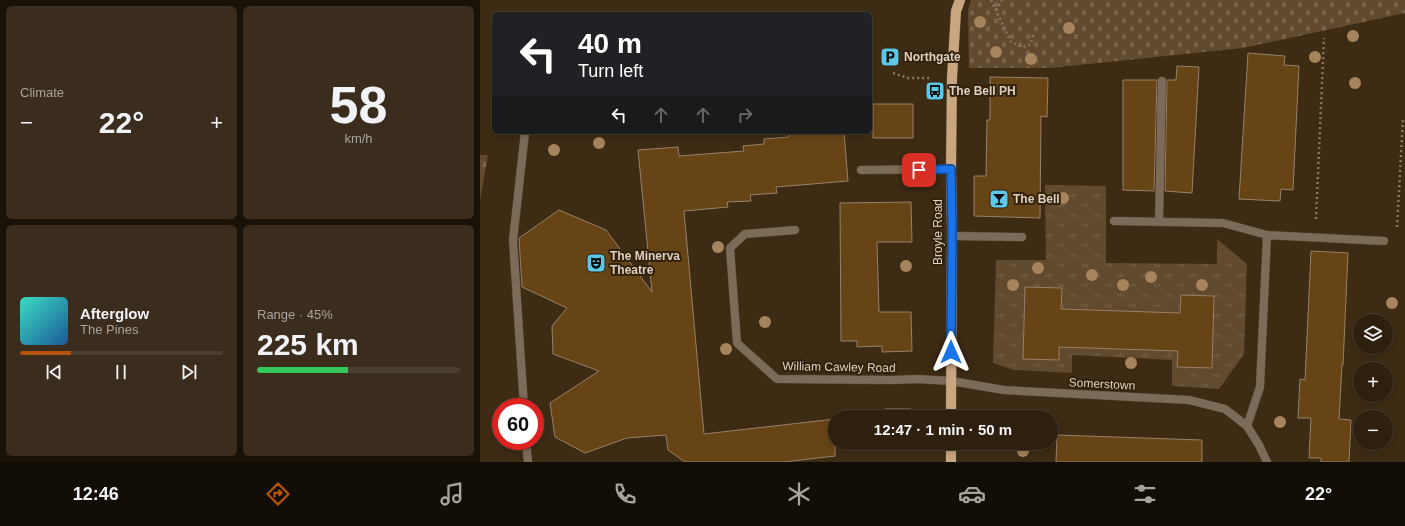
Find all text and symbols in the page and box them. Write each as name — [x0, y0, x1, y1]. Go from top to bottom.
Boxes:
icon: left — [512, 28, 564, 80]
text: 40 m — [578, 28, 642, 59]
parking icon: Northgate — [879, 46, 901, 68]
place label: Northgate — [904, 50, 961, 64]
text: Turn left — [578, 61, 643, 81]
text: 58 — [330, 76, 387, 134]
bus stop icon: The Bell PH — [924, 80, 946, 102]
place label: The Bell PH — [949, 84, 1016, 98]
text: Climate — [20, 85, 64, 100]
icon: left — [608, 104, 630, 126]
icon: ahead — [650, 104, 672, 126]
icon: ahead — [692, 104, 714, 126]
icon: right — [734, 104, 756, 126]
text: 22° — [99, 106, 144, 139]
text: − — [20, 110, 33, 135]
text: + — [210, 110, 223, 135]
text: km/h — [344, 131, 373, 146]
pin — [902, 153, 936, 187]
icon: arrive — [908, 159, 930, 181]
bar icon: The Bell — [988, 188, 1010, 210]
place label: The Bell — [1013, 192, 1060, 206]
street label: Broyle Road — [931, 199, 945, 265]
place label: The Minerva Theatre — [610, 249, 680, 277]
theatre icon: The Minerva Theatre — [585, 252, 607, 274]
text: Afterglow — [80, 305, 149, 322]
text: Range · 45% — [257, 307, 333, 322]
map controls — [1353, 314, 1393, 450]
button: layers — [1353, 314, 1393, 354]
text: The Pines — [80, 322, 139, 337]
text: 225 km — [257, 328, 359, 361]
position arrow — [930, 331, 972, 373]
street label: William Cawley Road — [782, 359, 896, 375]
icon: previous — [43, 361, 65, 383]
icon: pause — [110, 361, 132, 383]
icon: next — [178, 361, 200, 383]
button: + — [1353, 362, 1393, 402]
street label: Somerstown — [1068, 375, 1136, 393]
speed limit sign: 60 — [492, 398, 544, 450]
button: − — [1353, 410, 1393, 450]
text: 12:47 · 1 min · 50 m — [874, 421, 1012, 438]
icon: directions — [264, 480, 292, 508]
icon: music — [438, 480, 466, 508]
icon: phone — [611, 480, 639, 508]
icon: climate — [785, 480, 813, 508]
icon: car — [958, 480, 986, 508]
icon: filters — [1131, 480, 1159, 508]
text: 12:46 — [73, 484, 119, 504]
text: 22° — [1305, 484, 1332, 504]

